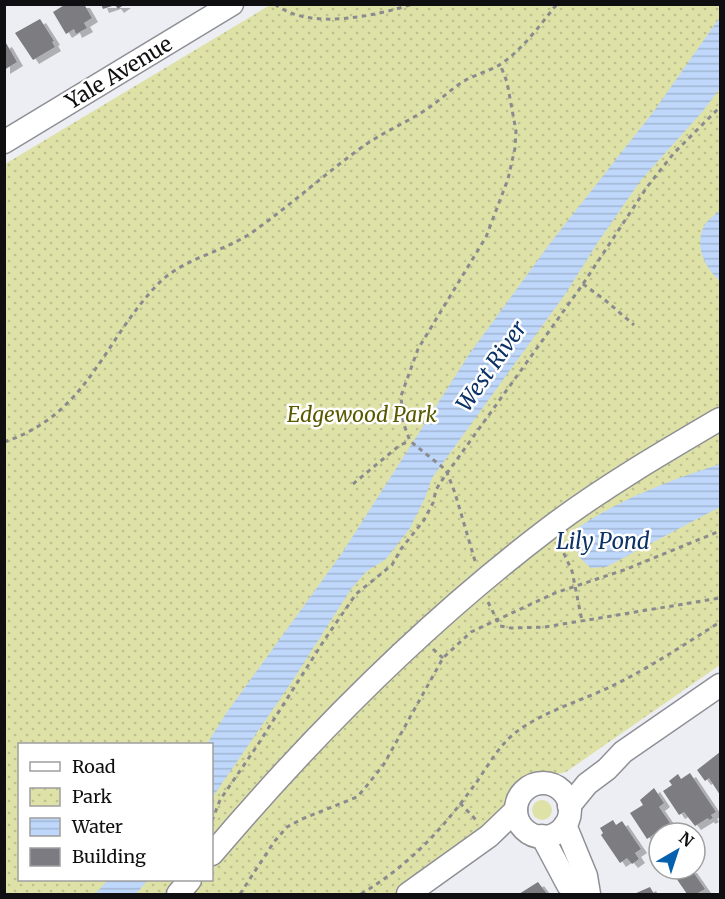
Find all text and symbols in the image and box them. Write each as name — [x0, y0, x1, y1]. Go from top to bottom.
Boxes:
street label: Yale Avenue — [60, 30, 177, 115]
water label: West River — [450, 314, 533, 417]
park label: Edgewood Park — [287, 401, 437, 428]
water label: Lily Pond — [556, 527, 650, 555]
legend — [18, 743, 213, 881]
text: Road — [72, 755, 116, 778]
text: Park — [72, 785, 113, 808]
text: Water — [71, 815, 123, 838]
north arrow — [647, 821, 707, 881]
text: N — [675, 828, 698, 851]
text: Building — [72, 845, 146, 868]

